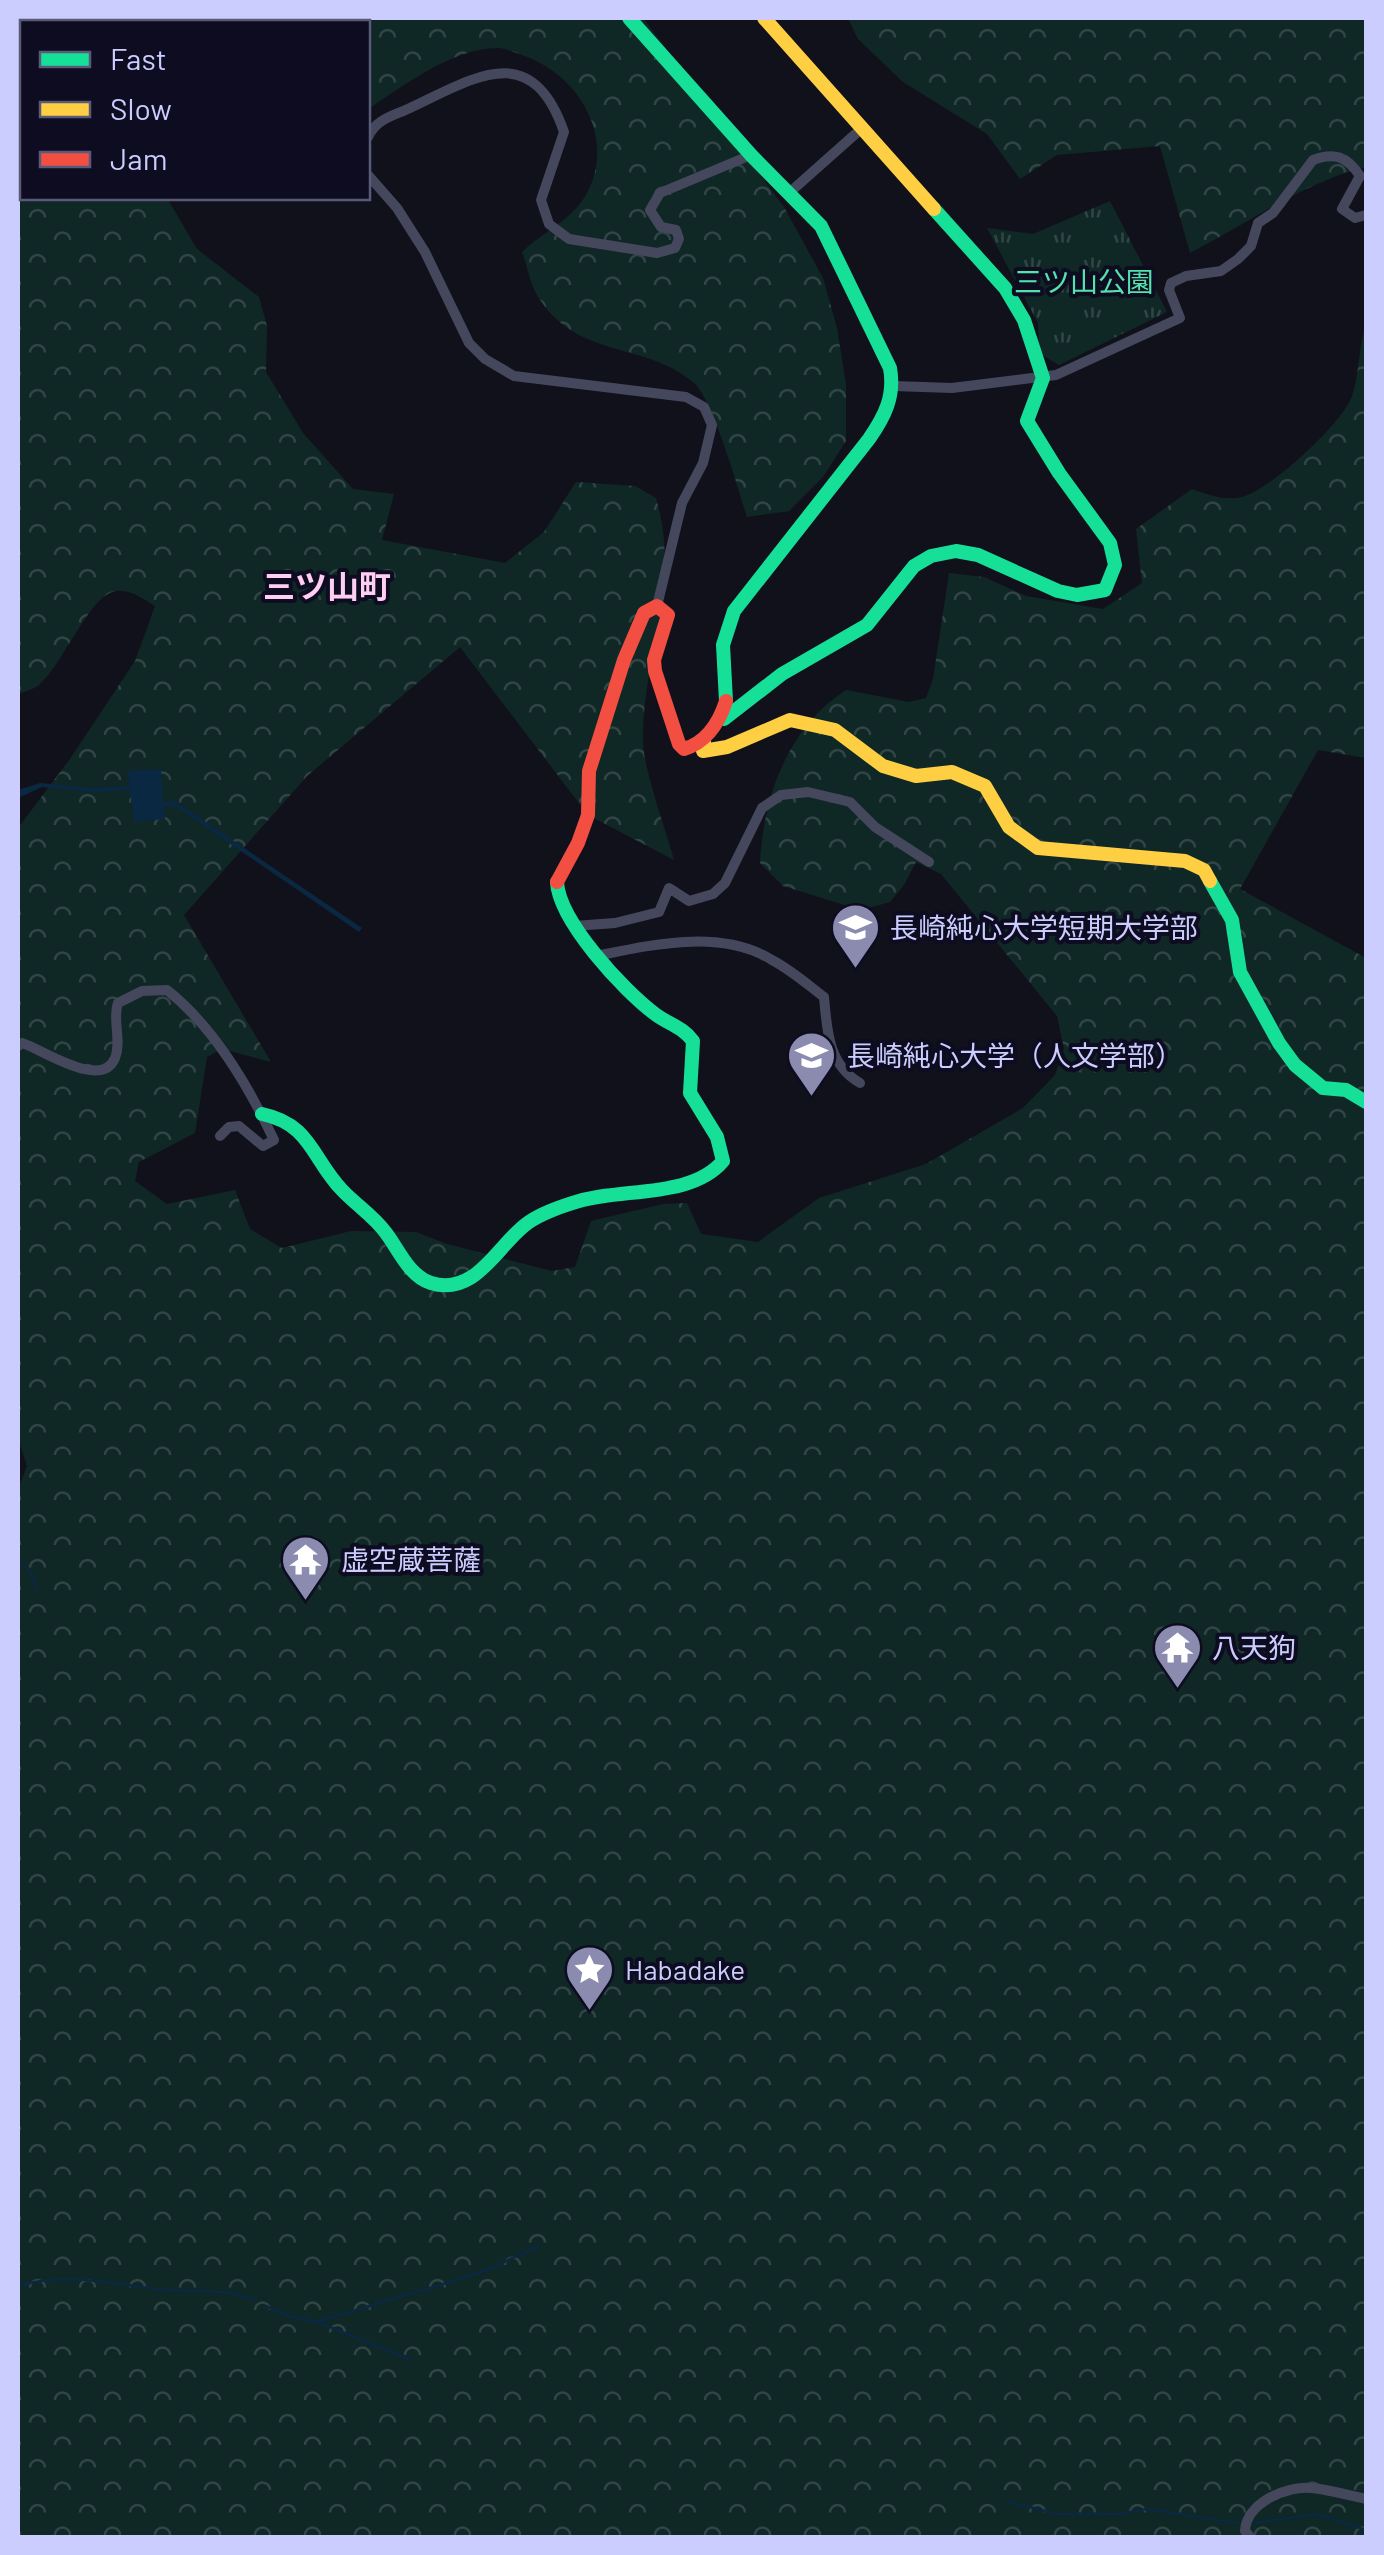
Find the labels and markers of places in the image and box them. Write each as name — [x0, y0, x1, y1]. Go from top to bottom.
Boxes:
school or university icon: 長崎純心大学短期大学部 — [829, 902, 881, 970]
place label: 長崎純心大学短期大学部 — [890, 910, 1198, 944]
school or university icon: 長崎純心大学（人文学部） — [786, 1030, 838, 1098]
place label: 長崎純心大学（人文学部） — [847, 1038, 1183, 1072]
temple icon: 虚空蔵菩薩 — [280, 1534, 332, 1602]
place label: 虚空蔵菩薩 — [341, 1542, 481, 1576]
temple icon: 八天狗 — [1151, 1622, 1203, 1690]
place label: 八天狗 — [1212, 1630, 1296, 1664]
place icon: Habadake — [564, 1944, 616, 2012]
place label: Habadake — [625, 1952, 745, 1986]

